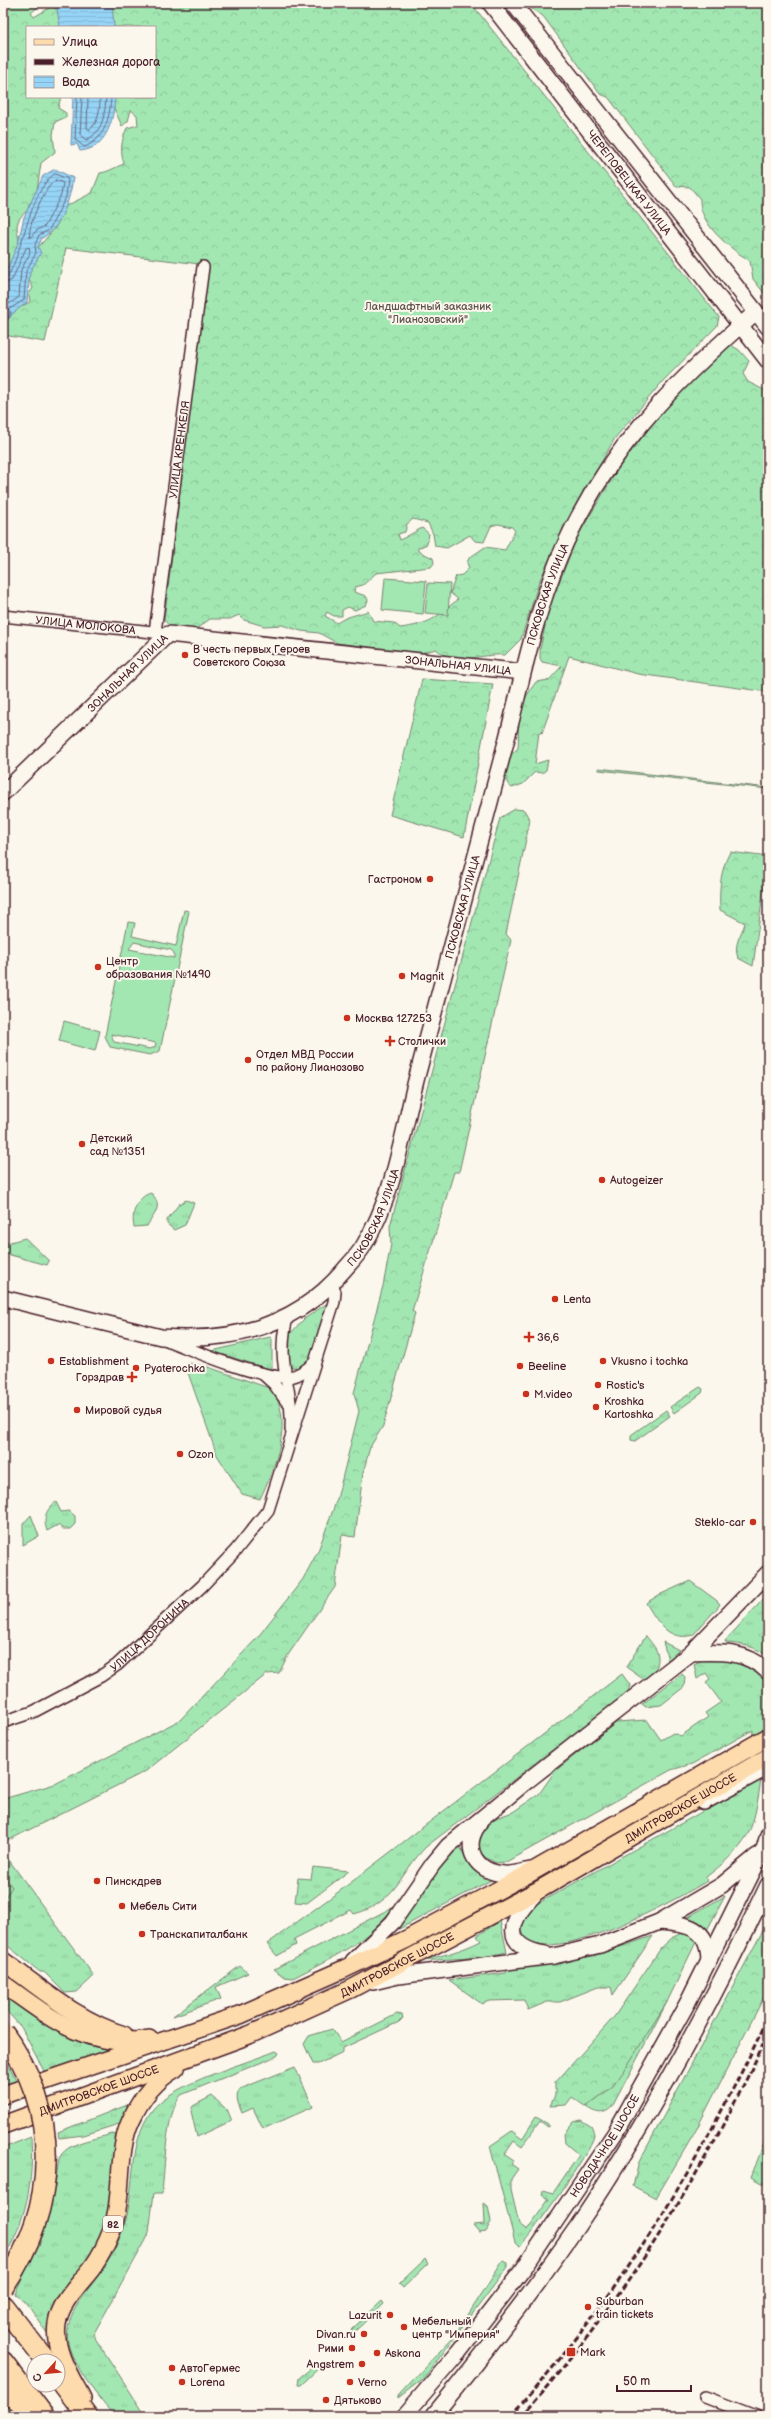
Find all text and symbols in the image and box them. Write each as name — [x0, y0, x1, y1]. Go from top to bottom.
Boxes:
legend — [26, 26, 156, 98]
text: Улица — [62, 35, 98, 50]
text: Железная дорога — [62, 55, 160, 70]
text: Вода — [62, 75, 90, 90]
street label: ЧЕРЕПОВЕЦКАЯ УЛИЦА — [584, 128, 674, 238]
park label: Ландшафтный заказник "Лианозовский" — [364, 300, 491, 326]
street label: УЛИЦА КРЕНКЕЛЯ — [167, 400, 192, 499]
street label: ПСКОВСКАЯ УЛИЦА — [524, 541, 572, 647]
street label: УЛИЦА МОЛОКОВА — [35, 614, 137, 637]
street label: ЗОНАЛЬНАЯ УЛИЦА — [85, 631, 171, 715]
place label: В честь первых Героев Советского Союза — [193, 643, 310, 669]
marker: В честь первых Героев Советского Союза — [180, 650, 190, 660]
street label: ЗОНАЛЬНАЯ УЛИЦА — [405, 653, 512, 678]
street label: ПСКОВСКАЯ УЛИЦА — [443, 853, 483, 960]
place label: Гастроном — [368, 873, 422, 886]
marker: Гастроном — [425, 874, 435, 884]
place label: Центр образования №1490 — [106, 955, 211, 981]
marker: Центр образования №1490 — [93, 962, 103, 972]
place label: Magnit — [410, 970, 445, 983]
marker: Magnit — [397, 971, 407, 981]
place label: Москва 127253 — [355, 1012, 432, 1025]
marker: Москва 127253 — [342, 1013, 352, 1023]
place label: Столички — [398, 1035, 446, 1048]
marker: Столички — [385, 1036, 395, 1046]
place label: Отдел МВД России по району Лианозово — [256, 1048, 364, 1074]
marker: Отдел МВД России по району Лианозово — [243, 1055, 253, 1065]
place label: Детский сад №1351 — [90, 1132, 145, 1158]
marker: Детский сад №1351 — [77, 1139, 87, 1149]
street label: ПСКОВСКАЯ УЛИЦА — [345, 1167, 402, 1269]
place label: Autogeizer — [610, 1174, 664, 1187]
marker: Autogeizer — [597, 1175, 607, 1185]
place label: Lenta — [563, 1293, 591, 1306]
marker: Lenta — [550, 1294, 560, 1304]
place label: 36,6 — [537, 1331, 559, 1344]
marker: 36,6 — [524, 1332, 534, 1342]
place label: Establishment — [59, 1355, 130, 1368]
place label: Vkusno i tochka — [611, 1355, 688, 1368]
marker: Establishment — [46, 1356, 56, 1366]
marker: Vkusno i tochka — [598, 1356, 608, 1366]
place label: Beeline — [528, 1360, 567, 1373]
marker: Beeline — [515, 1361, 525, 1371]
place label: Pyaterochka — [144, 1362, 205, 1375]
marker: Pyaterochka — [131, 1363, 141, 1373]
place label: Горздрав — [76, 1371, 124, 1384]
marker: Горздрав — [127, 1372, 137, 1382]
place label: Rostic's — [606, 1379, 645, 1392]
marker: Rostic's — [593, 1380, 603, 1390]
place label: M.video — [534, 1388, 573, 1401]
marker: M.video — [521, 1389, 531, 1399]
place label: Kroshka Kartoshka — [604, 1395, 654, 1421]
marker: Kroshka Kartoshka — [591, 1402, 601, 1412]
place label: Мировой судья — [85, 1404, 162, 1417]
marker: Мировой судья — [72, 1405, 82, 1415]
place label: Ozon — [188, 1448, 214, 1461]
marker: Ozon — [175, 1449, 185, 1459]
place label: Steklo-car — [695, 1516, 746, 1529]
marker: Steklo-car — [748, 1517, 758, 1527]
street label: УЛИЦА ДОРОНИНА — [108, 1596, 192, 1675]
street label: ДМИТРОВСКОЕ ШОССЕ — [623, 1771, 739, 1846]
place label: Пинскдрев — [105, 1875, 162, 1888]
marker: Пинскдрев — [92, 1876, 102, 1886]
place label: Мебель Сити — [130, 1900, 197, 1913]
marker: Мебель Сити — [117, 1901, 127, 1911]
place label: Транскапиталбанк — [150, 1928, 248, 1941]
marker: Транскапиталбанк — [137, 1929, 147, 1939]
street label: ДМИТРОВСКОЕ ШОССЕ — [338, 1930, 456, 2000]
street label: ДМИТРОВСКОЕ ШОССЕ — [37, 2063, 161, 2118]
street label: НОВОДАЧНОЕ ШОССЕ — [568, 2092, 642, 2200]
road number: 82 — [103, 2216, 123, 2232]
place label: Suburban train tickets — [596, 2295, 654, 2321]
marker: Suburban train tickets — [583, 2302, 593, 2312]
place label: Lazurit — [348, 2309, 383, 2322]
marker: Lazurit — [385, 2310, 395, 2320]
place label: Мебельный центр "Империя" — [412, 2315, 500, 2341]
marker: Мебельный центр "Империя" — [399, 2322, 409, 2332]
place label: Divan.ru — [316, 2328, 356, 2341]
marker: Divan.ru — [359, 2329, 369, 2339]
place label: Рими — [318, 2342, 344, 2355]
marker: Рими — [347, 2343, 357, 2353]
marker: Mark — [565, 2346, 577, 2358]
place label: Mark — [580, 2346, 606, 2359]
place label: Askona — [385, 2347, 421, 2360]
marker: Askona — [372, 2348, 382, 2358]
north arrow — [26, 2353, 66, 2393]
place label: Angstrem — [307, 2358, 354, 2371]
marker: Angstrem — [357, 2359, 367, 2369]
place label: АвтоГермес — [179, 2362, 241, 2375]
marker: АвтоГермес — [167, 2363, 177, 2373]
scale bar — [617, 2367, 691, 2393]
text: С — [30, 2371, 45, 2384]
text: 50 m — [623, 2374, 650, 2389]
place label: Lorena — [190, 2376, 225, 2389]
place label: Verno — [358, 2376, 387, 2389]
marker: Lorena — [177, 2377, 187, 2387]
marker: Verno — [345, 2377, 355, 2387]
place label: Дятьково — [334, 2394, 382, 2407]
marker: Дятьково — [321, 2395, 331, 2405]

